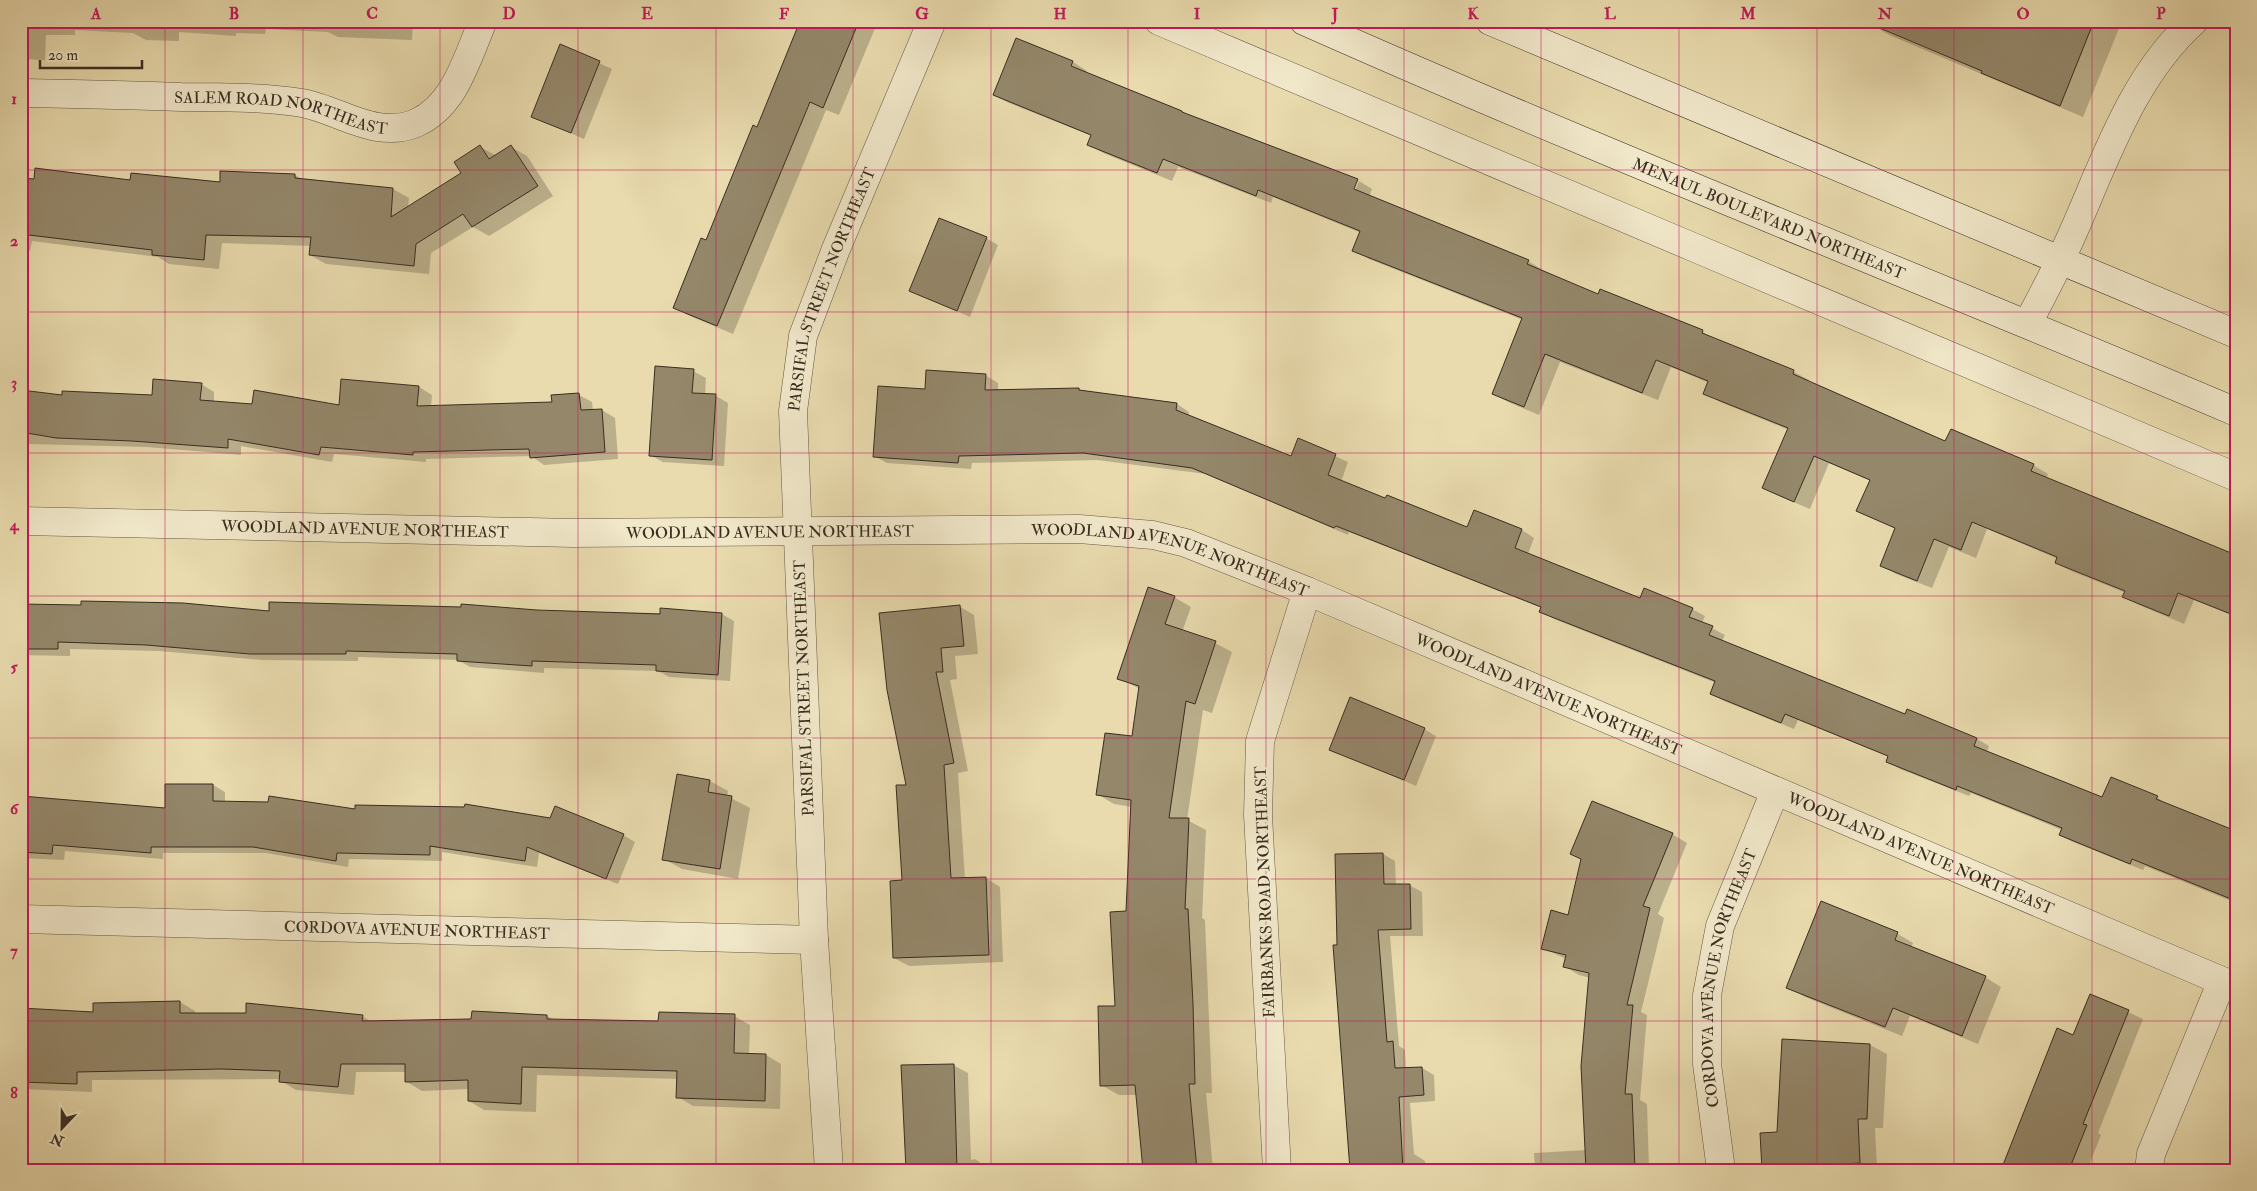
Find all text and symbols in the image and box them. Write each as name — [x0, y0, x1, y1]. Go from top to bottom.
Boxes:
text: A — [90, 4, 102, 24]
text: B — [229, 4, 239, 24]
text: C — [366, 4, 378, 24]
text: D — [502, 4, 516, 24]
text: E — [641, 4, 653, 24]
text: F — [779, 4, 789, 24]
text: G — [915, 4, 929, 24]
text: H — [1053, 4, 1067, 24]
text: I — [1194, 4, 1201, 24]
text: J — [1331, 4, 1339, 25]
text: K — [1467, 4, 1479, 24]
text: L — [1604, 4, 1616, 24]
text: M — [1739, 4, 1756, 24]
text: N — [1877, 4, 1893, 24]
text: O — [2016, 4, 2030, 24]
text: P — [2156, 4, 2166, 24]
scale bar — [40, 38, 142, 70]
text: 20 m — [48, 46, 78, 65]
street label: SALEM ROAD NORTHEAST — [174, 88, 389, 139]
text: 1 — [11, 89, 17, 109]
street label: MENAUL BOULEVARD NORTHEAST — [1629, 154, 1908, 284]
street label: PARSIFAL STREET NORTHEAST — [784, 165, 880, 413]
text: 2 — [10, 231, 18, 251]
text: 3 — [11, 373, 17, 393]
text: 4 — [9, 515, 20, 535]
street label: WOODLAND AVENUE NORTHEAST — [220, 516, 509, 543]
street label: WOODLAND AVENUE NORTHEAST — [1030, 520, 1312, 602]
street label: WOODLAND AVENUE NORTHEAST — [625, 521, 914, 544]
street label: PARSIFAL STREET NORTHEAST — [790, 559, 818, 817]
street label: WOODLAND AVENUE NORTHEAST — [1411, 629, 1684, 761]
text: 5 — [10, 657, 18, 677]
street label: FAIRBANKS ROAD NORTHEAST — [1251, 766, 1279, 1018]
street label: WOODLAND AVENUE NORTHEAST — [1783, 788, 2057, 919]
text: 6 — [10, 799, 20, 819]
street label: CORDOVA AVENUE NORTHEAST — [1697, 846, 1761, 1109]
street label: CORDOVA AVENUE NORTHEAST — [284, 917, 550, 944]
text: 7 — [10, 941, 18, 961]
text: 8 — [10, 1083, 18, 1103]
north arrow — [38, 1104, 88, 1154]
text: N — [48, 1129, 67, 1150]

